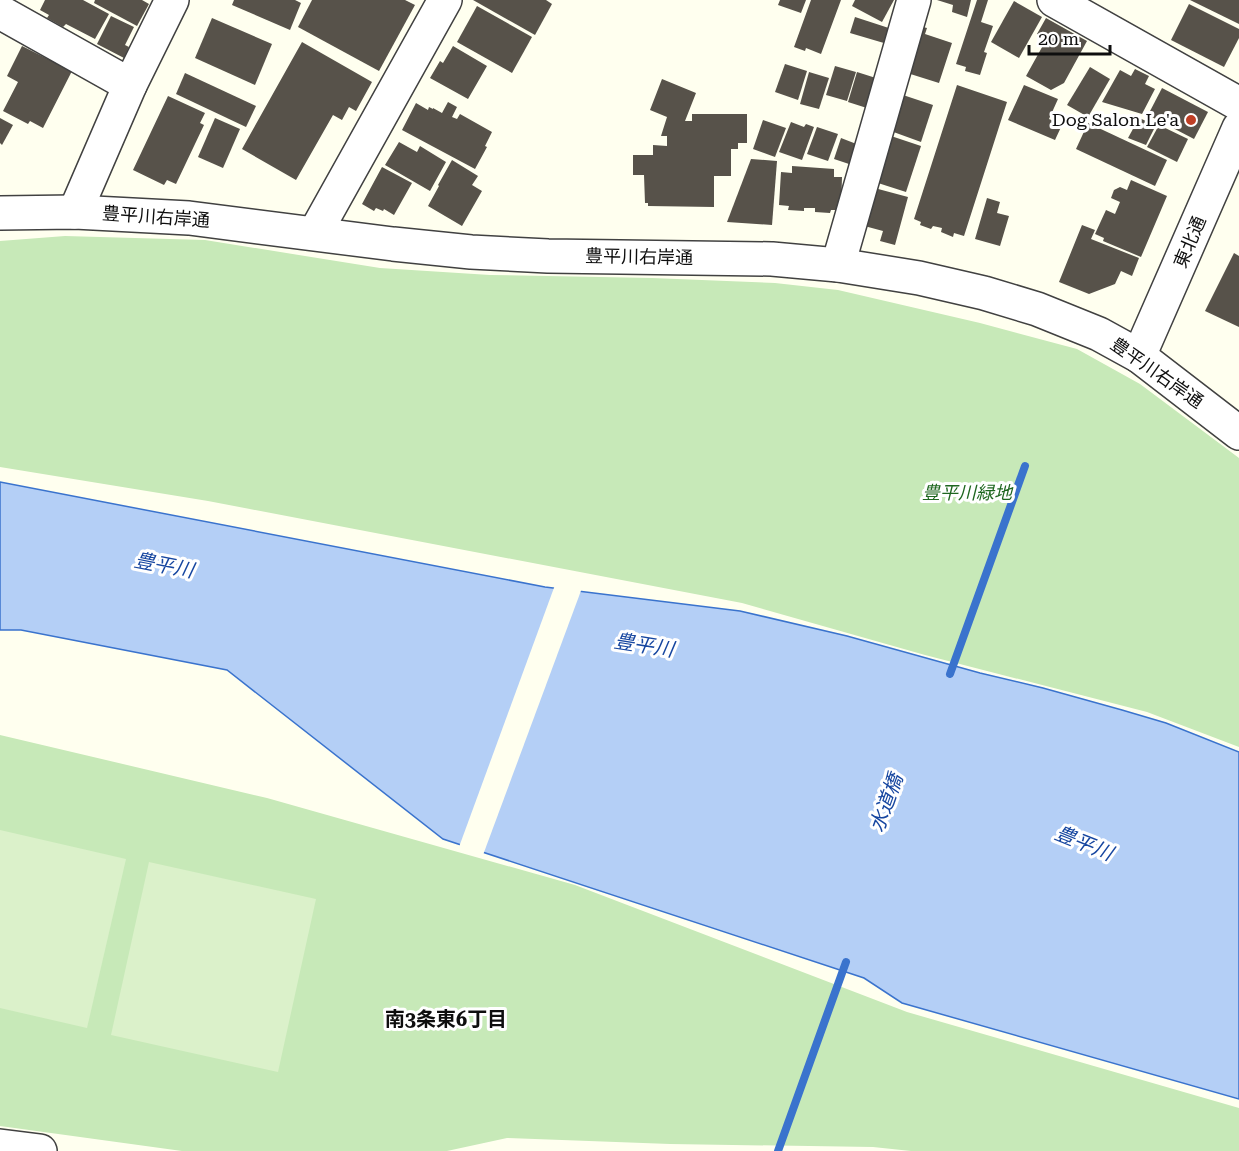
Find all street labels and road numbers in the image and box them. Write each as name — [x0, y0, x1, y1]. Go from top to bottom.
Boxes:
street label: 豊平川右岸通 — [101, 202, 211, 231]
street label: 東北通 — [1169, 213, 1210, 271]
street label: 豊平川右岸通 — [585, 245, 693, 268]
street label: 豊平川右岸通 — [1107, 333, 1208, 412]

